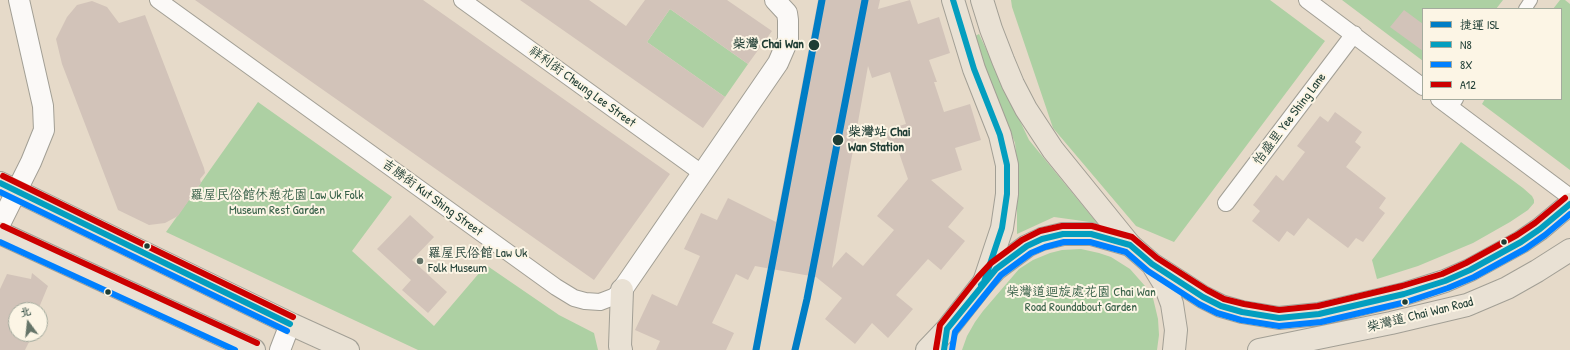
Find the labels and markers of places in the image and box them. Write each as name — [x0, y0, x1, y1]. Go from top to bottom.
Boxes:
place label: 柴灣 Chai Wan — [732, 37, 804, 53]
marker: 柴灣 Chai Wan — [807, 38, 821, 52]
place label: 柴灣站 Chai Wan Station — [848, 125, 911, 156]
marker: 柴灣站 Chai Wan Station — [831, 133, 845, 147]
unlabelled marker — [1499, 237, 1509, 247]
unlabelled marker — [142, 241, 152, 251]
place label: 羅屋民俗館 Law Uk Folk Museum — [428, 246, 527, 277]
marker: 羅屋民俗館 Law Uk Folk Museum — [415, 256, 425, 266]
unlabelled marker — [103, 287, 113, 297]
unlabelled marker — [1400, 297, 1410, 307]

